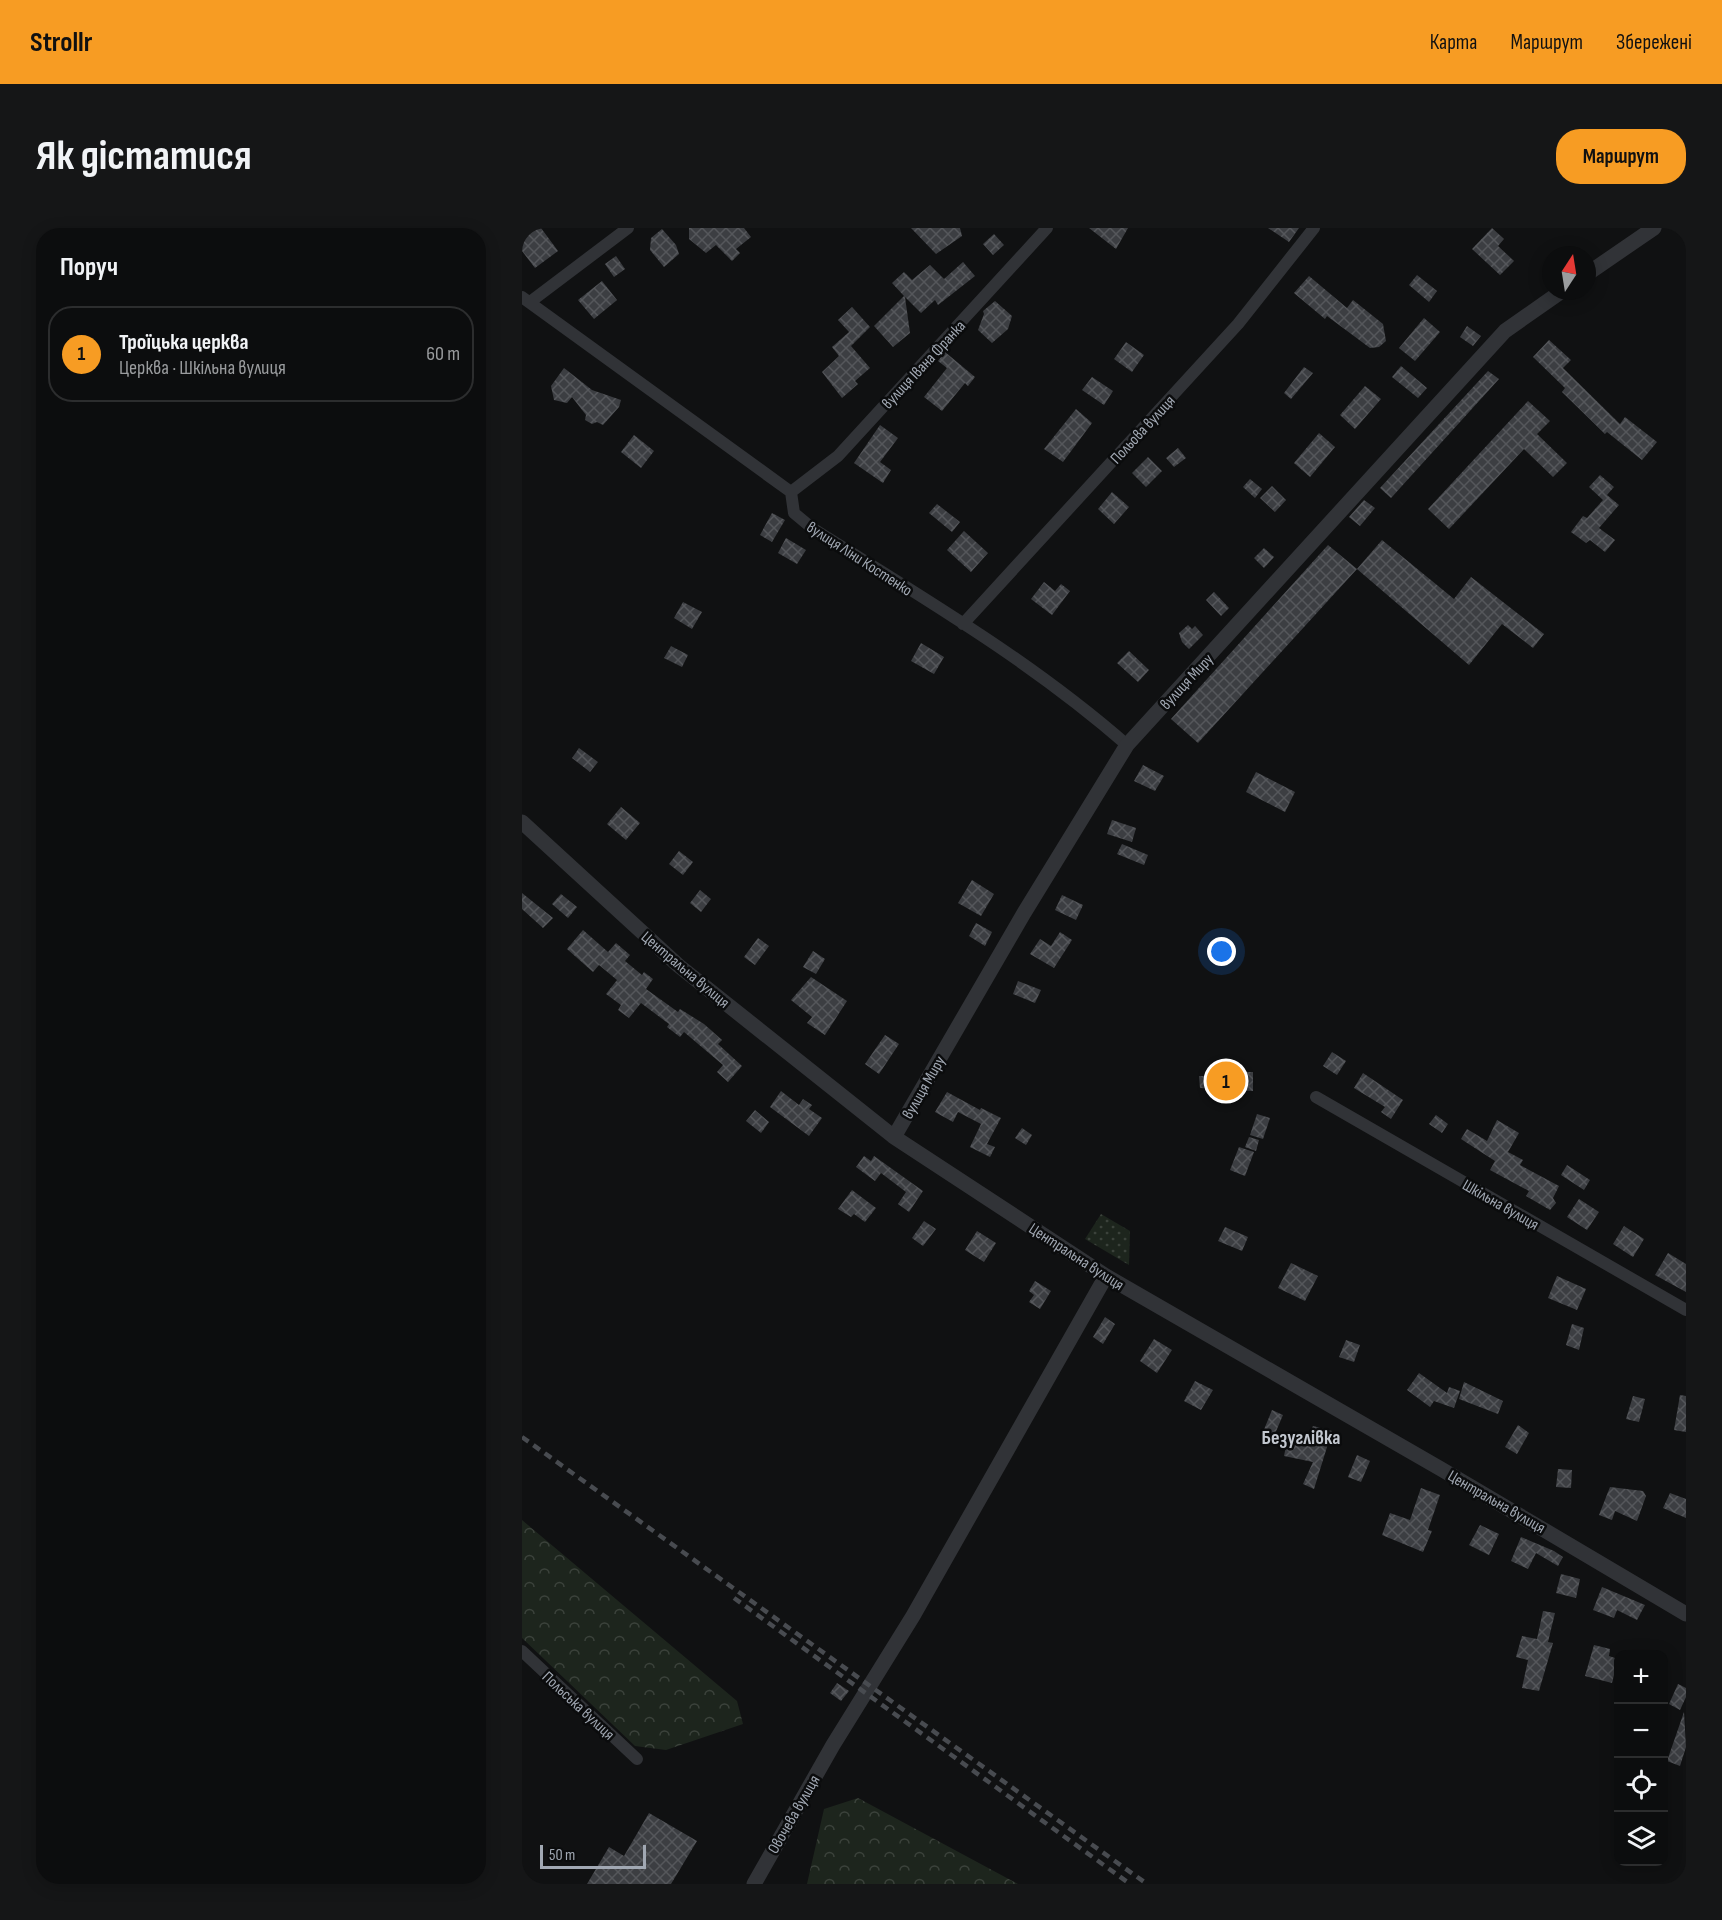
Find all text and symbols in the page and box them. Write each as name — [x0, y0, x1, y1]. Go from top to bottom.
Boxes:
text: Strollr — [30, 26, 92, 59]
text: Карта — [1430, 30, 1477, 55]
text: Маршрут — [1510, 30, 1583, 55]
text: Збережені — [1616, 30, 1692, 55]
button: Маршрут — [1556, 129, 1686, 184]
text: Як дістатися — [36, 131, 252, 182]
north arrow — [1542, 246, 1596, 300]
text: Поруч — [60, 252, 118, 283]
street label: вулиця Івана Франка — [878, 317, 970, 413]
text: Троїцька церква — [119, 329, 248, 356]
text: 1 — [78, 342, 85, 366]
text: 60 m — [426, 342, 460, 366]
text: Церква · Шкільна вулиця — [119, 356, 286, 380]
street label: Польова вулиця — [1107, 392, 1180, 468]
street label: вулиця Ліни Костенко — [803, 518, 916, 600]
street label: вулиця Миру — [1156, 650, 1218, 714]
street label: Центральна вулиця — [637, 928, 733, 1013]
your location — [1207, 937, 1236, 966]
street label: вулиця Миру — [899, 1053, 950, 1123]
pin: 1 — [1206, 1058, 1246, 1104]
street label: Шкільна вулиця — [1459, 1176, 1542, 1235]
street label: Центральна вулиця — [1025, 1219, 1127, 1295]
district label: Безуглівка — [1262, 1426, 1340, 1450]
street label: Центральна вулиця — [1444, 1467, 1548, 1538]
map controls — [1614, 1650, 1668, 1866]
button: + — [1614, 1650, 1668, 1704]
street label: Польська вулиця — [538, 1668, 618, 1744]
button: − — [1614, 1704, 1668, 1758]
button: locate — [1614, 1758, 1668, 1812]
street label: Овочева вулиця — [764, 1772, 824, 1857]
button: layers — [1614, 1812, 1668, 1866]
scale bar — [540, 1842, 646, 1870]
text: 50 m — [549, 1846, 575, 1865]

